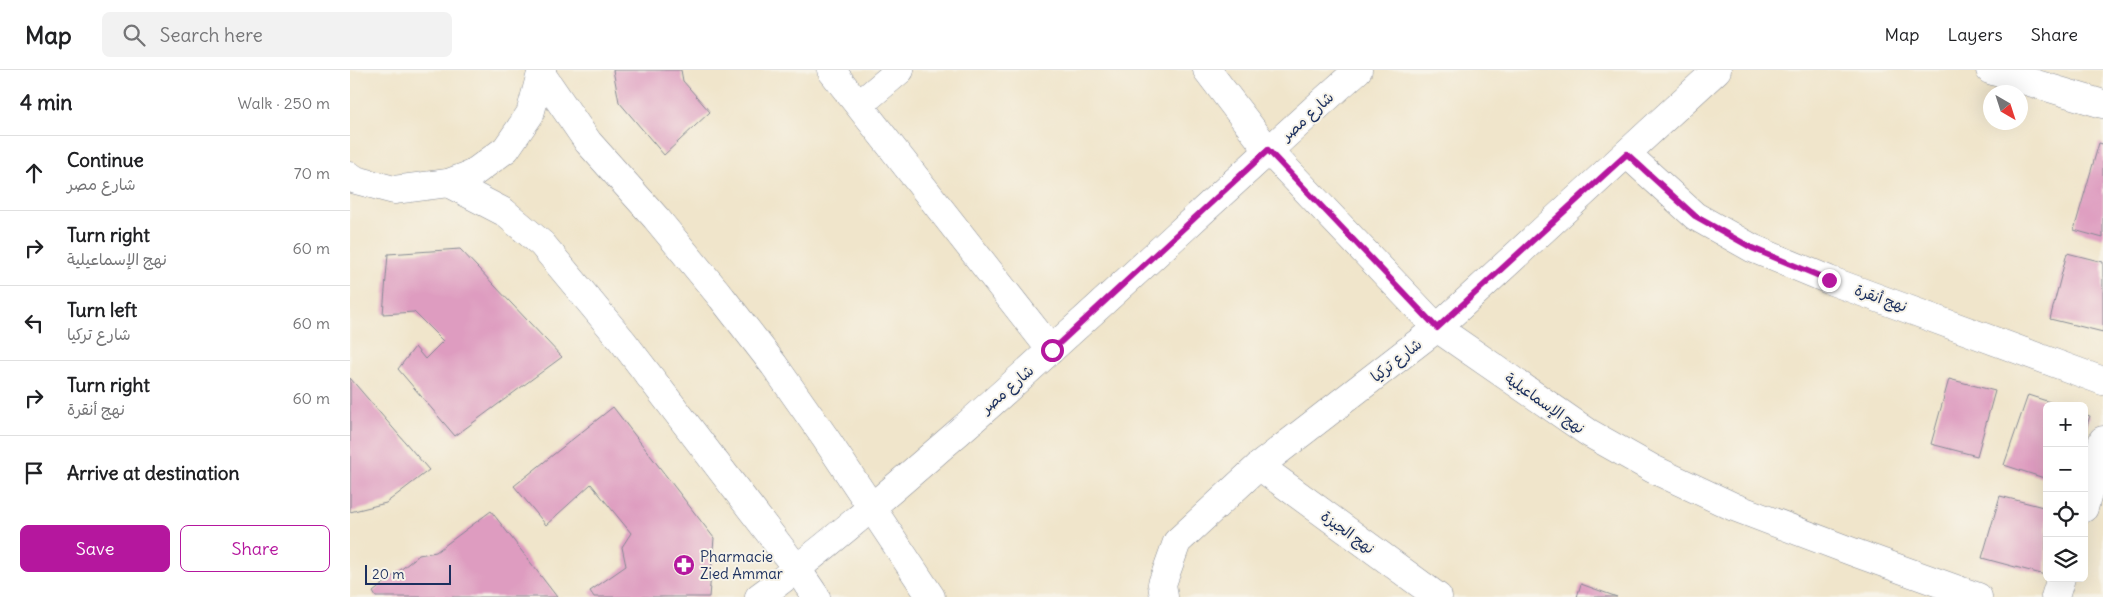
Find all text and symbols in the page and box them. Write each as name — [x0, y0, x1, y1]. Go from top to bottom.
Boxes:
search box — [102, 12, 452, 57]
text: Map — [25, 20, 72, 50]
icon: search — [120, 21, 148, 49]
text: Search here — [160, 23, 263, 47]
text: Map — [1884, 23, 1919, 46]
text: Layers — [1947, 23, 2003, 46]
text: Share — [2031, 23, 2078, 46]
north arrow — [1983, 85, 2028, 130]
street label: شارع مصر — [1275, 87, 1338, 147]
text: 4 min — [20, 89, 72, 116]
text: Walk · 250 m — [238, 93, 330, 113]
text: Continue — [67, 148, 144, 172]
icon: ahead — [20, 159, 48, 187]
text: 70 m — [294, 163, 330, 183]
text: شارع مصر — [67, 174, 136, 194]
text: Turn right — [67, 223, 150, 247]
icon: right — [20, 234, 48, 262]
text: 60 m — [292, 238, 330, 258]
text: نهج الإسماعيلية — [67, 249, 167, 269]
route end — [1818, 269, 1841, 292]
street label: نهج أنقرة — [1852, 280, 1910, 317]
text: Turn left — [67, 298, 137, 322]
icon: left — [20, 309, 48, 337]
text: 60 m — [292, 313, 330, 333]
text: شارع تركيا — [67, 324, 131, 344]
street label: شارع تركيا — [1367, 334, 1426, 387]
route start — [1041, 339, 1064, 362]
street label: شارع مصر — [975, 361, 1038, 419]
street label: نهج الإسماعيلية — [1501, 368, 1589, 438]
text: Turn right — [67, 373, 150, 397]
icon: right — [20, 384, 48, 412]
text: 60 m — [292, 388, 330, 408]
text: نهج أنقرة — [67, 399, 125, 419]
map controls — [2043, 402, 2088, 582]
button: + — [2043, 402, 2088, 447]
button: − — [2043, 447, 2088, 492]
icon: arrive — [20, 459, 48, 487]
text: Arrive at destination — [67, 461, 240, 485]
button: locate — [2043, 492, 2088, 537]
street label: نهج الجيزة — [1317, 506, 1379, 559]
button: Save — [20, 525, 170, 572]
button: Share — [180, 525, 330, 572]
button: layers — [2043, 537, 2088, 582]
place label: Pharmacie Zied Ammar — [700, 547, 783, 583]
pharmacy icon: Pharmacie Zied Ammar — [672, 553, 696, 577]
scale bar — [365, 562, 451, 585]
text: 20 m — [372, 565, 405, 583]

